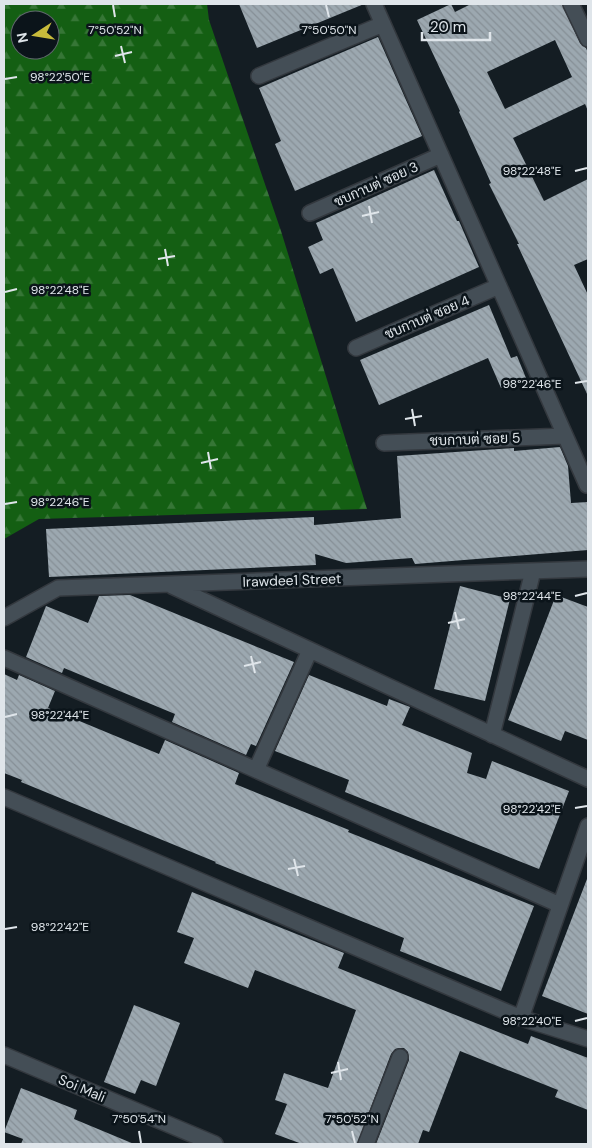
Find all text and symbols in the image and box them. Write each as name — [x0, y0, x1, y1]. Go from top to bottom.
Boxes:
north arrow — [10, 10, 60, 60]
scale bar — [422, 10, 490, 42]
text: 20 m — [430, 17, 466, 37]
text: 7°50'52"N — [88, 22, 142, 38]
text: 7°50'50"N — [302, 22, 356, 38]
text: N — [12, 31, 32, 45]
text: 98°22'50"E — [30, 69, 90, 85]
street label: ชบกาบต่ ซอย 3 — [331, 157, 421, 211]
text: 98°22'48"E — [503, 163, 562, 179]
text: 98°22'48"E — [31, 282, 90, 298]
street label: ชบกาบต่ ซอย 4 — [382, 291, 473, 343]
text: 98°22'46"E — [503, 376, 562, 392]
street label: ชบกาบต่ ซอย 5 — [429, 428, 521, 450]
text: 98°22'46"E — [31, 494, 90, 510]
street label: Irawdee1 Street — [242, 569, 342, 591]
text: 98°22'44"E — [503, 588, 562, 604]
text: 98°22'44"E — [31, 707, 90, 723]
text: 98°22'42"E — [503, 801, 561, 817]
text: 98°22'42"E — [31, 919, 89, 935]
text: 98°22'40"E — [502, 1013, 562, 1029]
street label: Soi Mali — [56, 1070, 108, 1106]
text: 7°50'54"N — [112, 1111, 166, 1127]
text: 7°50'52"N — [325, 1111, 379, 1127]

